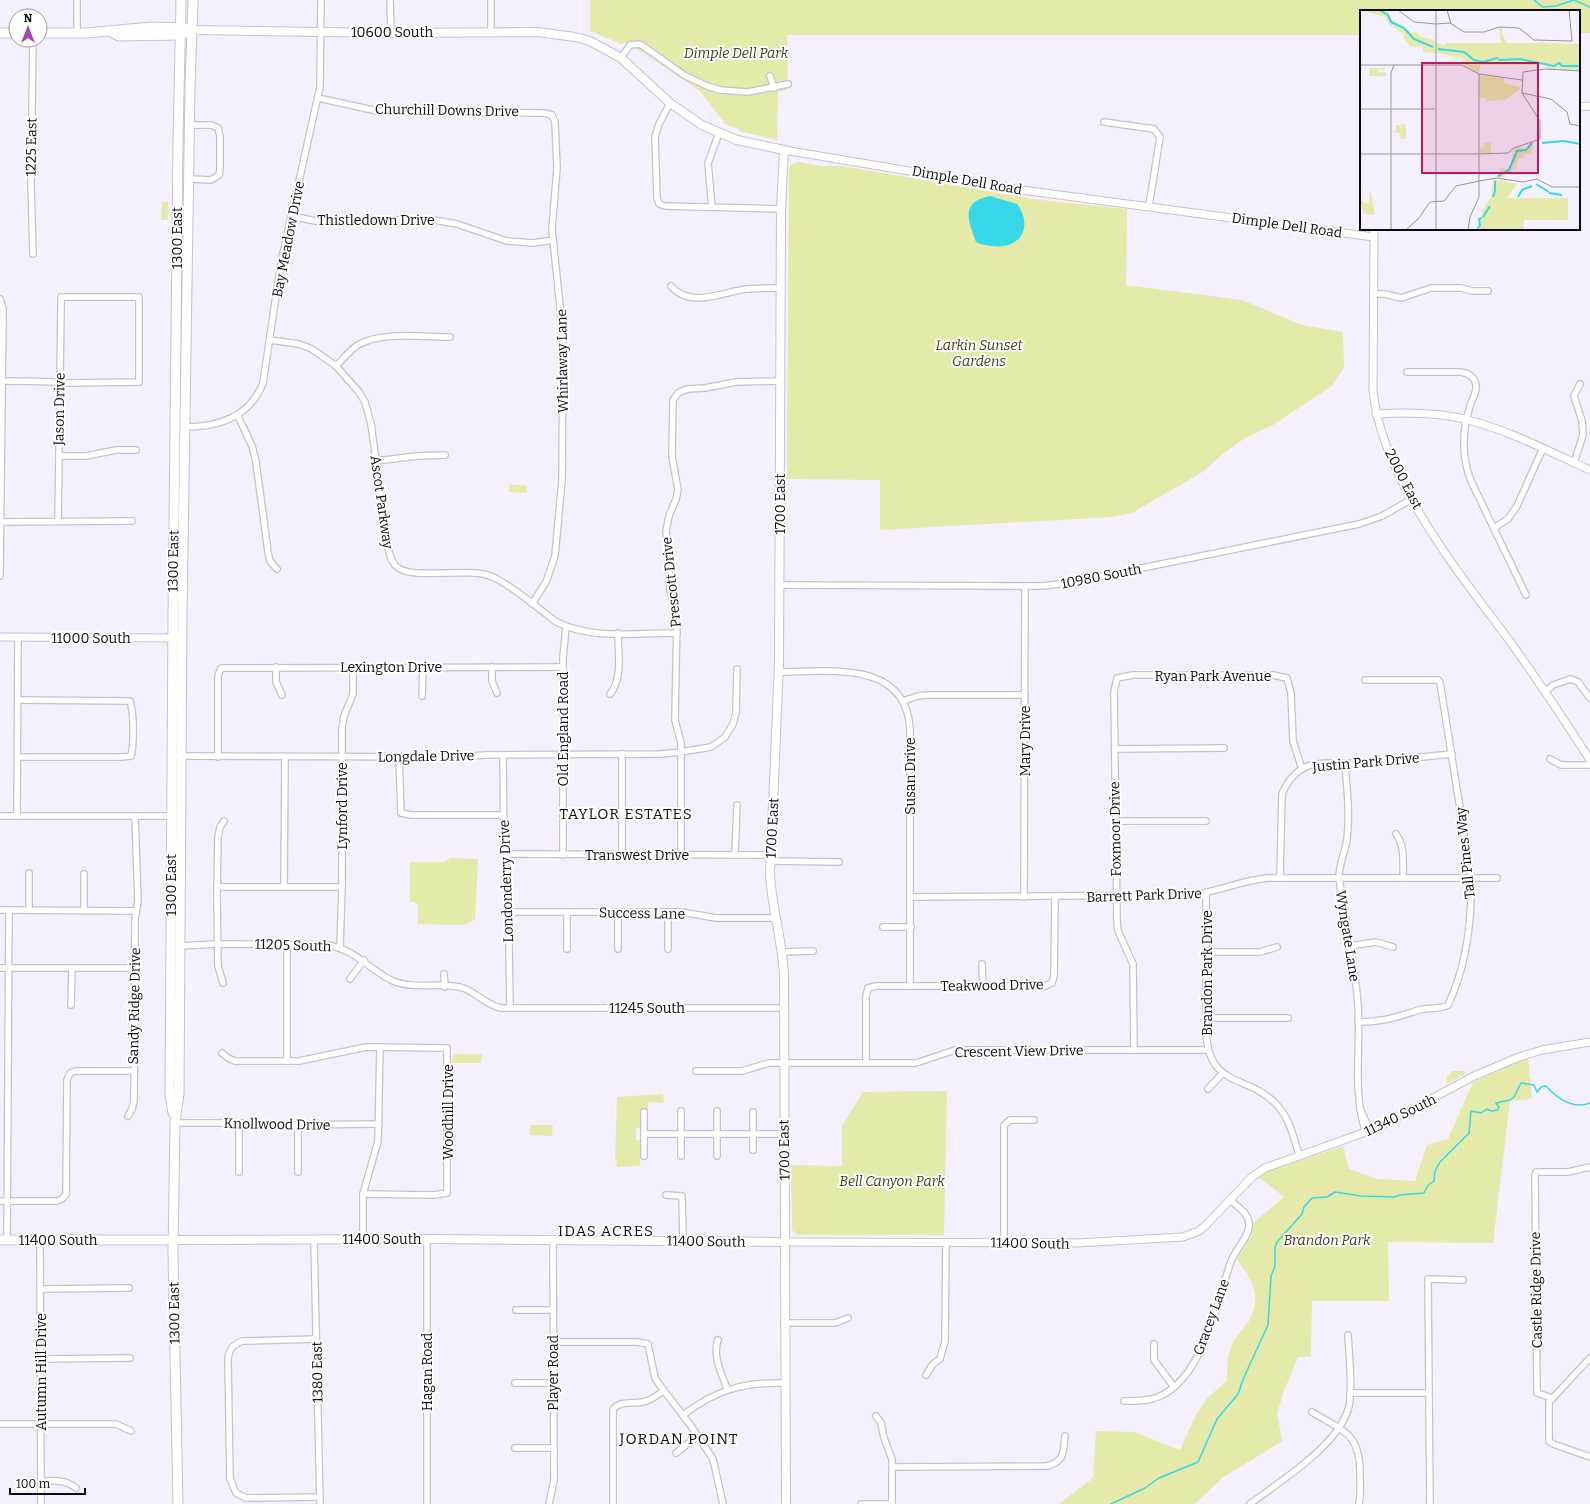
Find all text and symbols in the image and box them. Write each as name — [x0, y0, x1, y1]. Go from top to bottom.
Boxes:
north arrow — [8, 8, 48, 48]
inset map — [1360, 10, 1580, 230]
text: N — [24, 12, 33, 25]
street label: 10600 South — [351, 24, 433, 41]
park label: Dimple Dell Park — [684, 45, 789, 62]
street label: Churchill Downs Drive — [375, 101, 519, 120]
street label: 1225 East — [22, 117, 41, 177]
street label: Dimple Dell Road — [910, 162, 1023, 199]
street label: Bay Meadow Drive — [269, 179, 308, 299]
street label: 1300 East — [169, 207, 186, 269]
street label: Dimple Dell Road — [1230, 209, 1343, 242]
street label: Thistledown Drive — [317, 212, 435, 229]
street label: Whirlaway Lane — [553, 309, 572, 413]
park label: Larkin Sunset Gardens — [936, 337, 1023, 370]
street label: Jason Drive — [50, 372, 69, 447]
street label: 2000 East — [1381, 446, 1426, 512]
street label: Ascot Parkway — [367, 454, 397, 550]
street label: 1700 East — [772, 474, 789, 534]
street label: 1300 East — [164, 530, 183, 592]
street label: Prescott Drive — [658, 536, 685, 628]
street label: 10980 South — [1059, 560, 1143, 593]
street label: 11000 South — [51, 630, 131, 647]
street label: Lexington Drive — [340, 659, 442, 676]
street label: Ryan Park Avenue — [1155, 668, 1271, 685]
street label: Old England Road — [555, 672, 572, 786]
street label: Mary Drive — [1017, 706, 1034, 776]
street label: Susan Drive — [902, 737, 919, 815]
street label: Longdale Drive — [377, 747, 475, 766]
street label: Justin Park Drive — [1311, 749, 1420, 776]
street label: Lynford Drive — [334, 762, 351, 850]
street label: Foxmoor Drive — [1106, 781, 1125, 877]
street label: 1700 East — [762, 797, 783, 859]
district label: TAYLOR ESTATES — [559, 805, 693, 823]
street label: Tall Pines Way — [1452, 806, 1479, 900]
street label: Londonderry Drive — [496, 819, 517, 943]
street label: Transwest Drive — [585, 847, 689, 864]
street label: 1300 East — [163, 854, 180, 916]
street label: Barrett Park Drive — [1086, 885, 1202, 906]
street label: Wyngate Lane — [1332, 889, 1363, 983]
street label: Success Lane — [599, 904, 685, 923]
street label: Brandon Park Drive — [1199, 910, 1216, 1036]
street label: 11205 South — [254, 936, 332, 955]
street label: Sandy Ridge Drive — [125, 947, 144, 1065]
street label: Teakwood Drive — [940, 976, 1044, 995]
street label: 11245 South — [609, 1000, 685, 1017]
street label: Crescent View Drive — [954, 1042, 1084, 1061]
street label: Woodhill Drive — [440, 1064, 457, 1160]
street label: 11340 South — [1361, 1091, 1439, 1140]
street label: Knollwood Drive — [223, 1115, 331, 1134]
street label: 1700 East — [775, 1119, 794, 1181]
park label: Bell Canyon Park — [839, 1173, 945, 1190]
district label: IDAS ACRES — [558, 1222, 654, 1240]
street label: 11400 South — [343, 1231, 422, 1248]
street label: 11400 South — [19, 1232, 98, 1249]
street label: 11400 South — [666, 1232, 746, 1251]
park label: Brandon Park — [1283, 1232, 1371, 1249]
street label: Castle Ridge Drive — [1527, 1232, 1546, 1348]
street label: 11400 South — [990, 1234, 1070, 1253]
street label: Gracey Lane — [1190, 1277, 1233, 1358]
street label: 1300 East — [165, 1282, 184, 1344]
street label: Autumn Hill Drive — [33, 1313, 50, 1431]
street label: Hagan Road — [419, 1333, 436, 1411]
street label: Player Road — [545, 1335, 562, 1411]
street label: 1380 East — [308, 1341, 327, 1403]
district label: JORDAN POINT — [618, 1430, 739, 1448]
scale bar — [10, 1470, 85, 1496]
text: 100 m — [16, 1477, 51, 1491]

